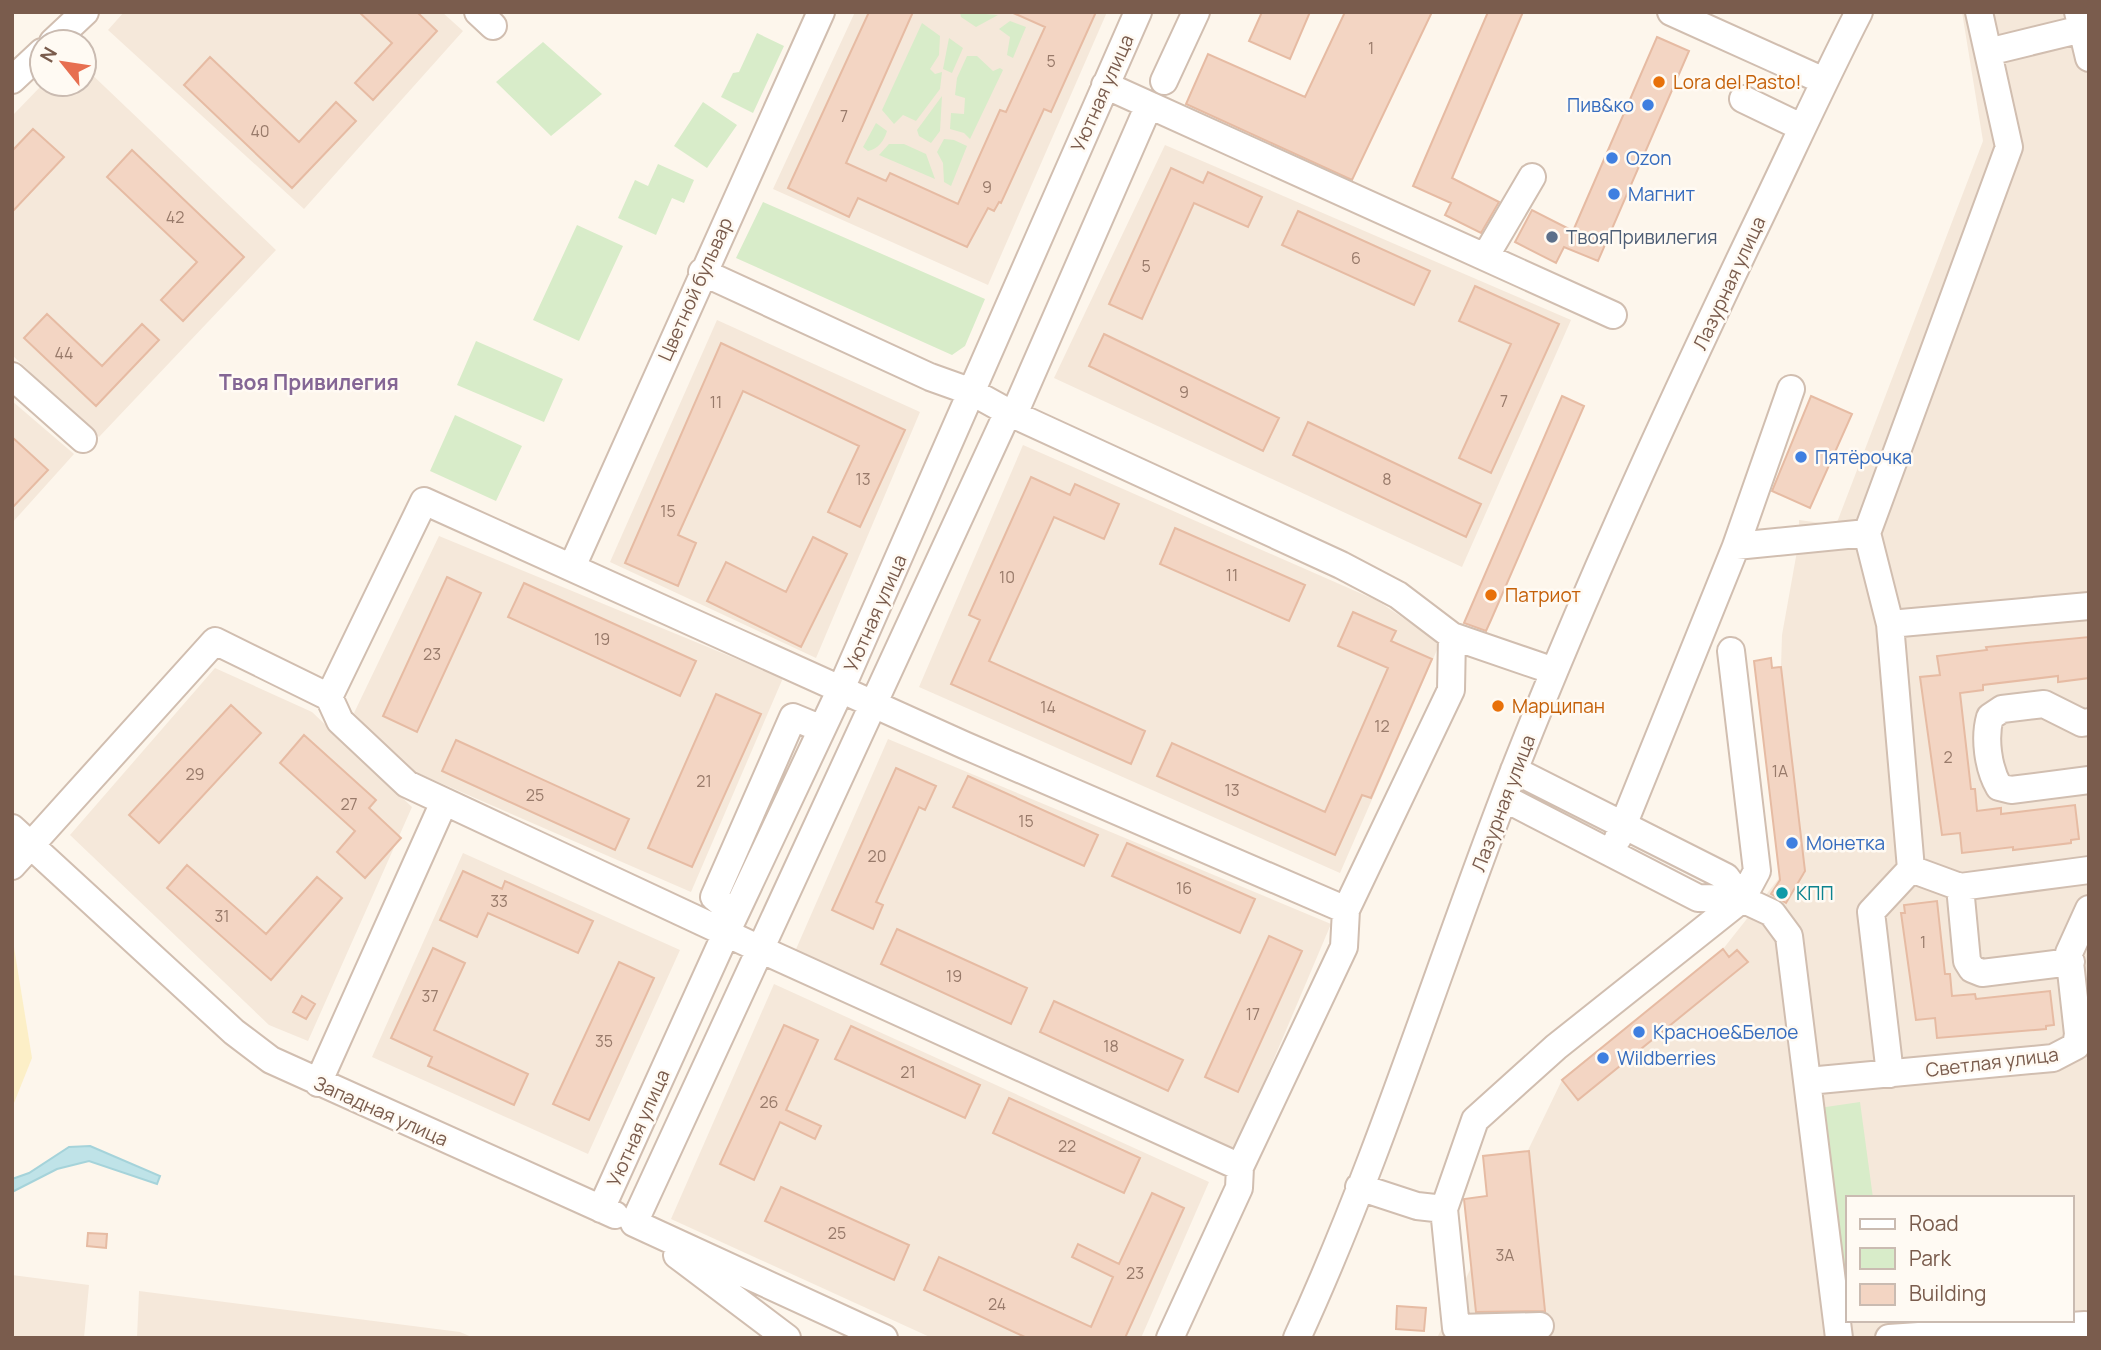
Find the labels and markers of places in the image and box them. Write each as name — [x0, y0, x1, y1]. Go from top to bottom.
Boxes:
place label: Lora del Pasto! — [1673, 69, 1801, 95]
marker: Lora del Pasto! — [1651, 74, 1667, 90]
place label: Пив&ко — [1567, 92, 1634, 118]
marker: Пив&ко — [1640, 97, 1656, 113]
place label: Ozon — [1626, 145, 1672, 171]
marker: Ozon — [1604, 150, 1620, 166]
place label: Магнит — [1628, 181, 1695, 207]
marker: Магнит — [1606, 186, 1622, 202]
place label: ТвояПривилегия — [1566, 224, 1718, 250]
marker: ТвояПривилегия — [1544, 229, 1560, 245]
place label: Пятёрочка — [1815, 444, 1912, 470]
marker: Пятёрочка — [1793, 449, 1809, 465]
place label: Патриот — [1505, 582, 1581, 608]
marker: Патриот — [1483, 587, 1499, 603]
place label: Марципан — [1512, 693, 1605, 719]
marker: Марципан — [1490, 698, 1506, 714]
place label: Монетка — [1806, 830, 1885, 856]
marker: Монетка — [1784, 835, 1800, 851]
place label: КПП — [1796, 880, 1834, 906]
marker: КПП — [1774, 885, 1790, 901]
place label: Красное&Белое — [1653, 1019, 1798, 1045]
marker: Красное&Белое — [1631, 1024, 1647, 1040]
place label: Wildberries — [1617, 1045, 1716, 1071]
marker: Wildberries — [1595, 1050, 1611, 1066]

